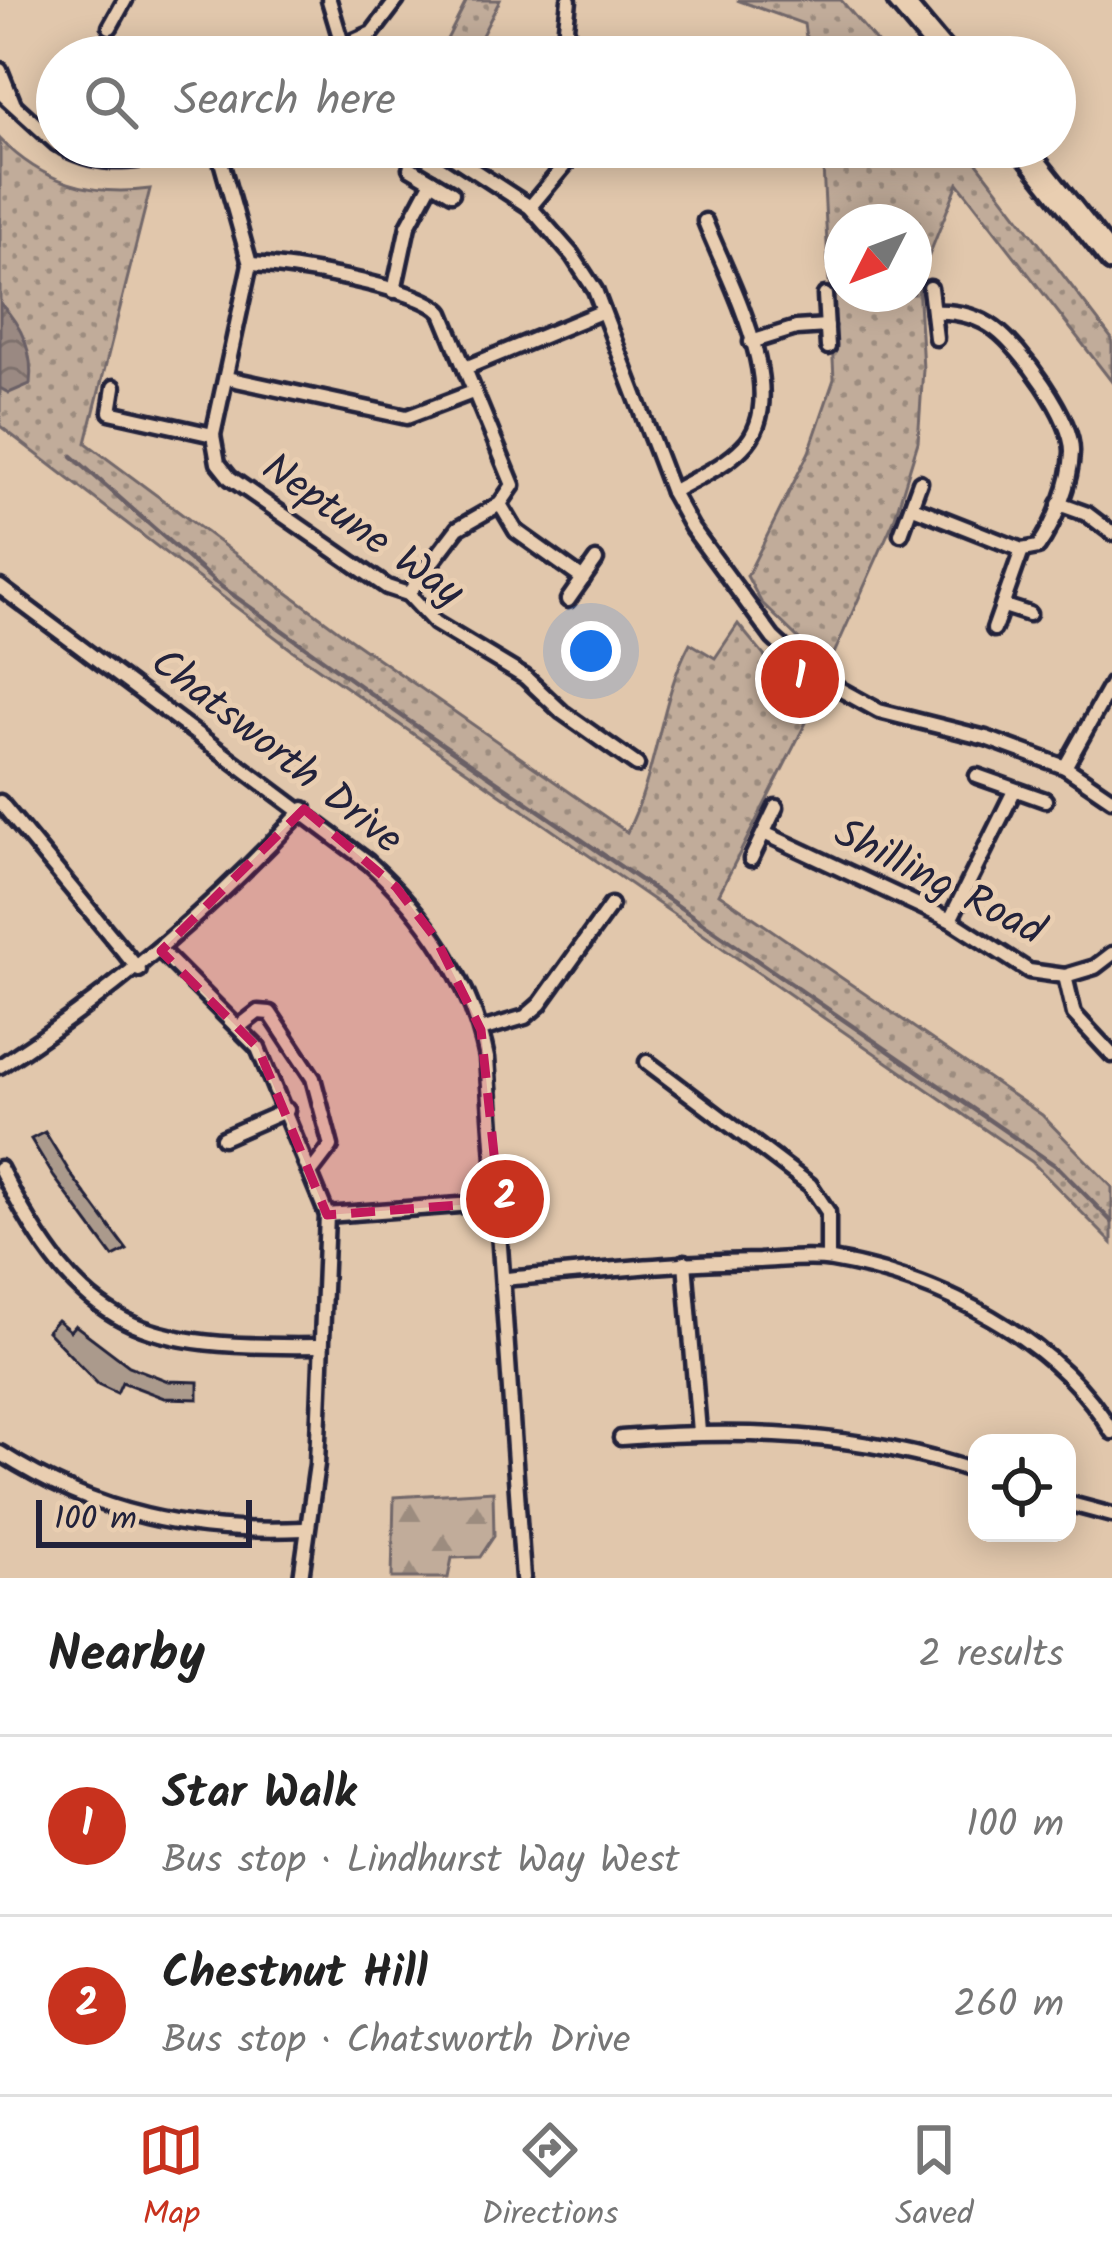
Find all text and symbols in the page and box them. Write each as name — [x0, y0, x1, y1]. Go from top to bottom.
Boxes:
search box — [36, 36, 1076, 168]
text: Search here — [174, 66, 396, 138]
icon: search — [78, 69, 144, 135]
north arrow — [824, 204, 932, 312]
street label: Neptune Way — [247, 436, 477, 626]
your location — [561, 621, 621, 681]
street label: Chatsworth Drive — [135, 631, 417, 873]
pin: 1 — [761, 634, 839, 724]
street label: Shilling Road — [822, 801, 1057, 965]
pin: 2 — [466, 1154, 544, 1244]
map controls — [968, 1434, 1076, 1542]
button: locate — [968, 1434, 1076, 1542]
scale bar — [36, 1494, 252, 1547]
text: 100 m — [54, 1494, 137, 1547]
text: Nearby — [48, 1616, 205, 1697]
text: 2 results — [919, 1625, 1064, 1687]
text: Star Walk — [162, 1759, 356, 1831]
text: 1 — [81, 1795, 93, 1857]
text: 100 m — [966, 1795, 1064, 1857]
text: Bus stop · Lindhurst Way West — [162, 1831, 680, 1893]
text: Chestnut Hill — [162, 1939, 428, 2011]
text: 2 — [76, 1975, 98, 2037]
text: 260 m — [953, 1975, 1064, 2037]
text: Bus stop · Chatsworth Drive — [162, 2011, 630, 2073]
tab: Map — [138, 2117, 204, 2242]
tab: Directions — [481, 2117, 618, 2242]
tab: Saved — [895, 2117, 974, 2242]

